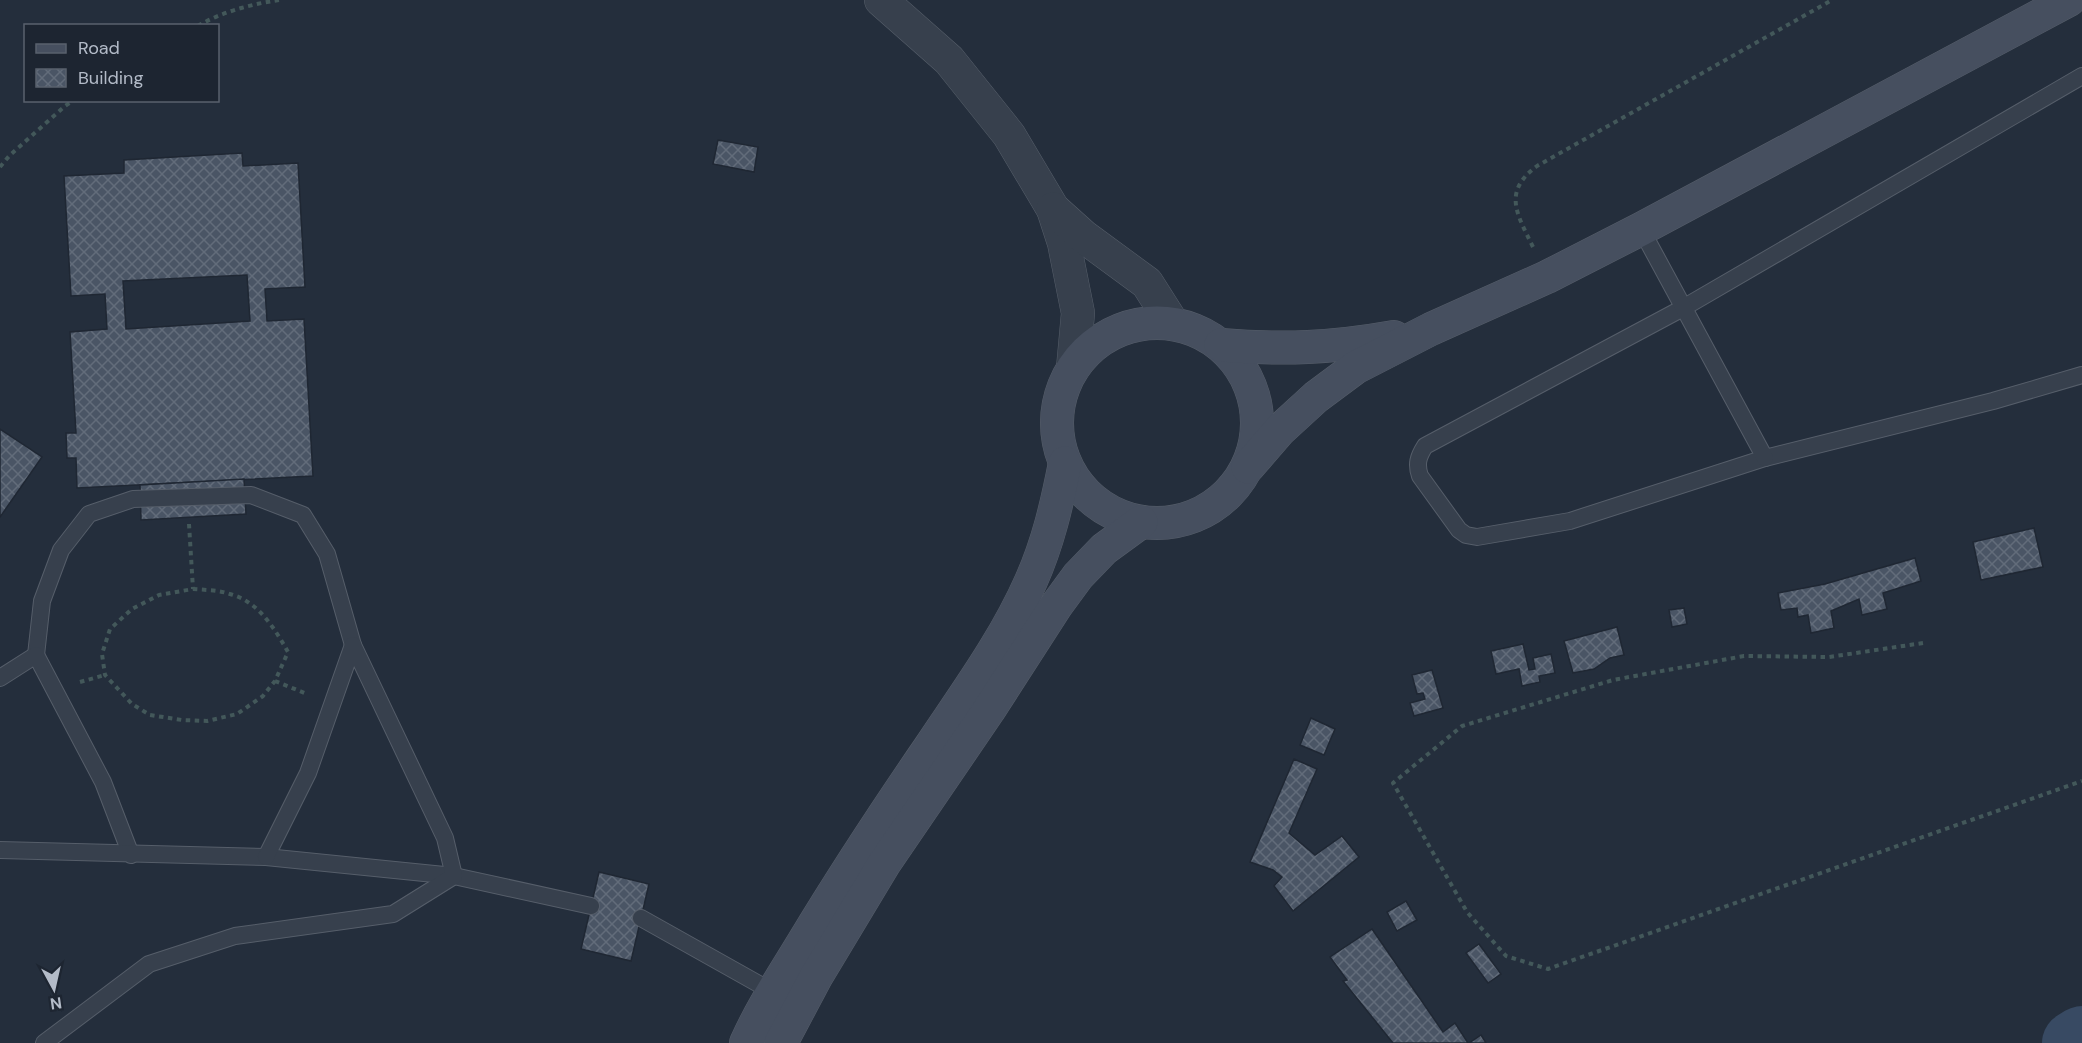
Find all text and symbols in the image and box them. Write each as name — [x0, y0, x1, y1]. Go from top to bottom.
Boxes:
legend — [24, 24, 219, 102]
text: Road — [78, 36, 120, 60]
text: Building — [78, 66, 143, 90]
north arrow — [24, 959, 84, 1019]
text: N — [49, 992, 63, 1015]

